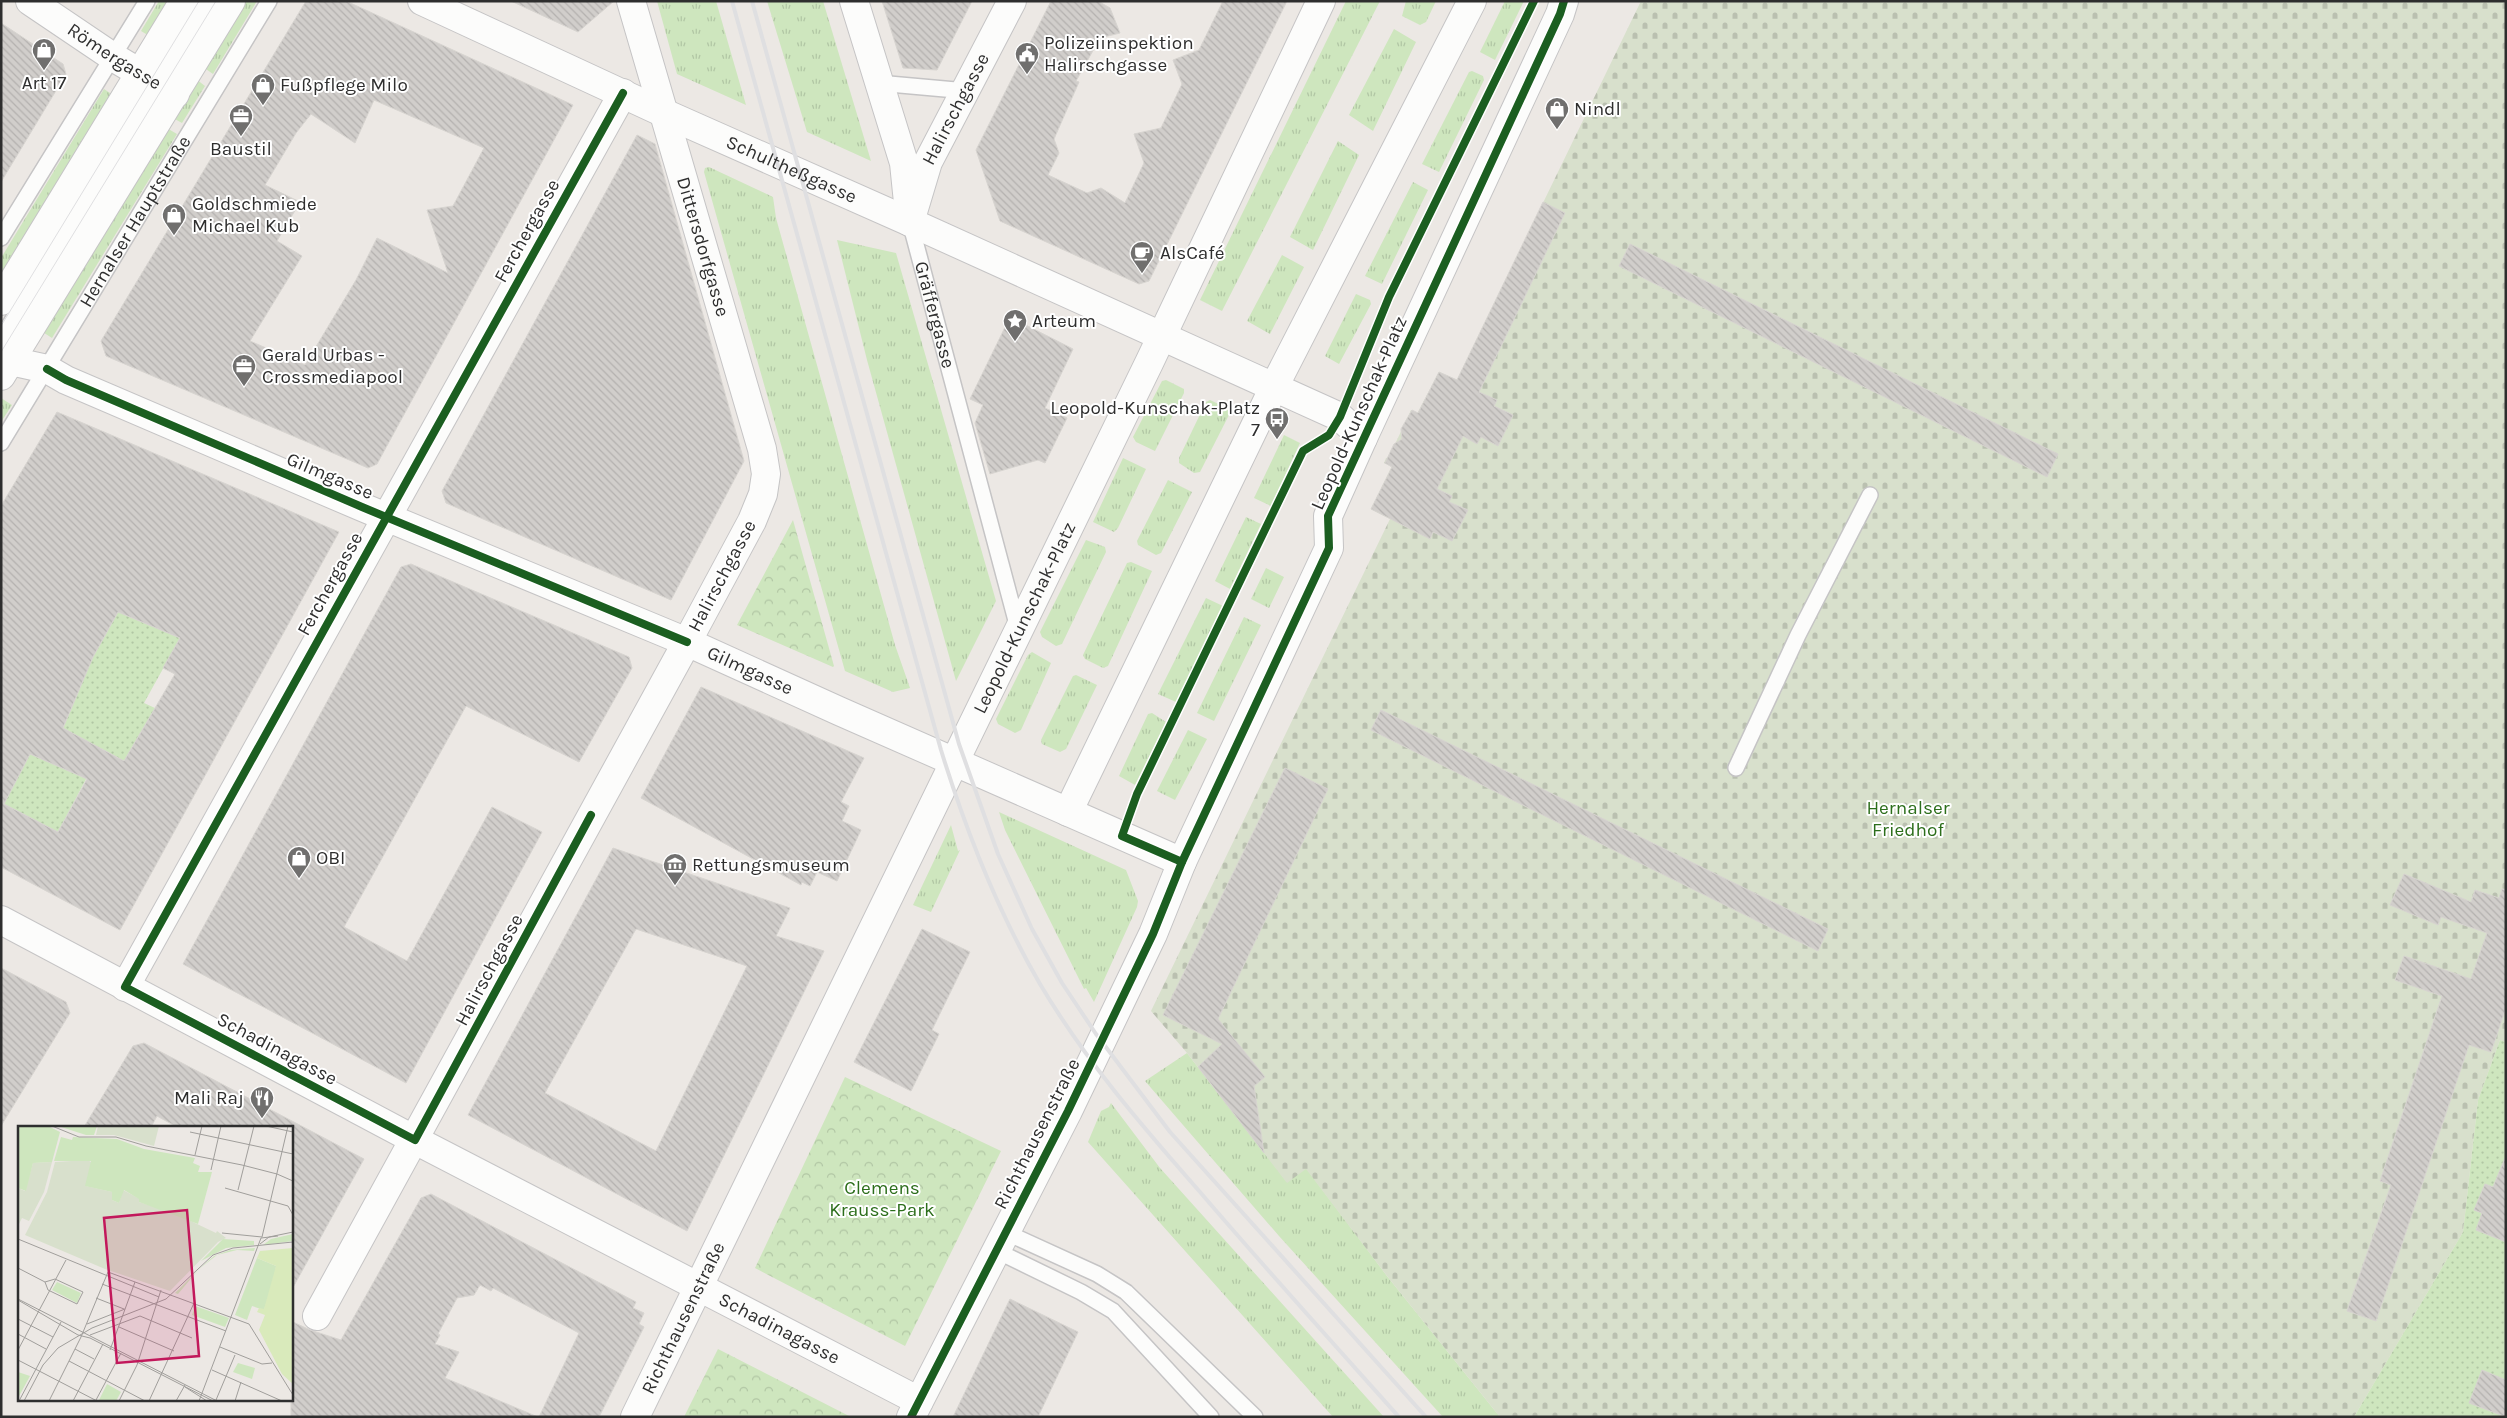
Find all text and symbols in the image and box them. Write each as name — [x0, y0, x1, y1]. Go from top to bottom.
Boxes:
street label: Römergasse — [63, 18, 165, 94]
place label: Polizeiinspektion Halirschgasse — [1044, 32, 1194, 76]
shop icon: Art 17 — [31, 37, 57, 71]
public building icon: Polizeiinspektion Halirschgasse — [1014, 41, 1040, 75]
street label: Halirschgasse — [917, 49, 994, 169]
place label: Art 17 — [22, 72, 66, 94]
shop icon: Fußpflege Milo — [250, 72, 276, 106]
place label: Fußpflege Milo — [280, 74, 408, 96]
shop icon: Nindl — [1544, 96, 1570, 130]
place label: Nindl — [1574, 98, 1621, 120]
office icon: Baustil — [228, 103, 254, 137]
street label: Schultheßgasse — [723, 131, 860, 208]
street label: Hernalser Hauptstraße — [75, 132, 196, 311]
place label: Baustil — [210, 138, 272, 160]
street label: Dittersdorfgasse — [672, 174, 734, 319]
street label: Ferchergasse — [490, 176, 564, 286]
place label: Goldschmiede Michael Kub — [192, 193, 317, 237]
shop icon: Goldschmiede Michael Kub — [161, 202, 187, 236]
cafe icon: AlsCafé — [1129, 240, 1155, 274]
place label: AlsCafé — [1160, 242, 1225, 264]
street label: Gräffergasse — [910, 259, 959, 371]
place icon: Arteum — [1002, 308, 1028, 342]
place label: Arteum — [1032, 310, 1096, 332]
street label: Leopold-Kunschak-Platz — [1306, 313, 1412, 513]
place label: Gerald Urbas - Crossmediapool — [262, 344, 403, 388]
office icon: Gerald Urbas - Crossmediapool — [231, 353, 257, 387]
place label: Leopold-Kunschak-Platz 7 — [1050, 397, 1260, 441]
bus stop icon: Leopold-Kunschak-Platz 7 — [1264, 406, 1290, 440]
street label: Gilmgasse — [283, 448, 377, 504]
street label: Halirschgasse — [683, 516, 761, 636]
street label: Leopold-Kunschak-Platz — [969, 519, 1081, 717]
street label: Ferchergasse — [293, 529, 367, 639]
street label: Gilmgasse — [704, 642, 796, 700]
park label: Hernalser Friedhof — [1866, 797, 1950, 841]
shop icon: OBI — [286, 845, 312, 879]
place label: OBI — [316, 847, 345, 869]
museum icon: Rettungsmuseum — [662, 852, 688, 886]
place label: Rettungsmuseum — [692, 854, 850, 876]
street label: Halirschgasse — [450, 910, 528, 1030]
street label: Schadinagasse — [213, 1008, 341, 1090]
street label: Richthausenstraße — [989, 1055, 1085, 1213]
restaurant icon: Mali Raj — [249, 1085, 275, 1119]
place label: Mali Raj — [174, 1087, 244, 1109]
inset map — [18, 1126, 292, 1400]
park label: Clemens Krauss-Park — [829, 1177, 935, 1221]
street label: Richthausenstraße — [637, 1239, 730, 1398]
street label: Schadinagasse — [715, 1288, 843, 1369]

